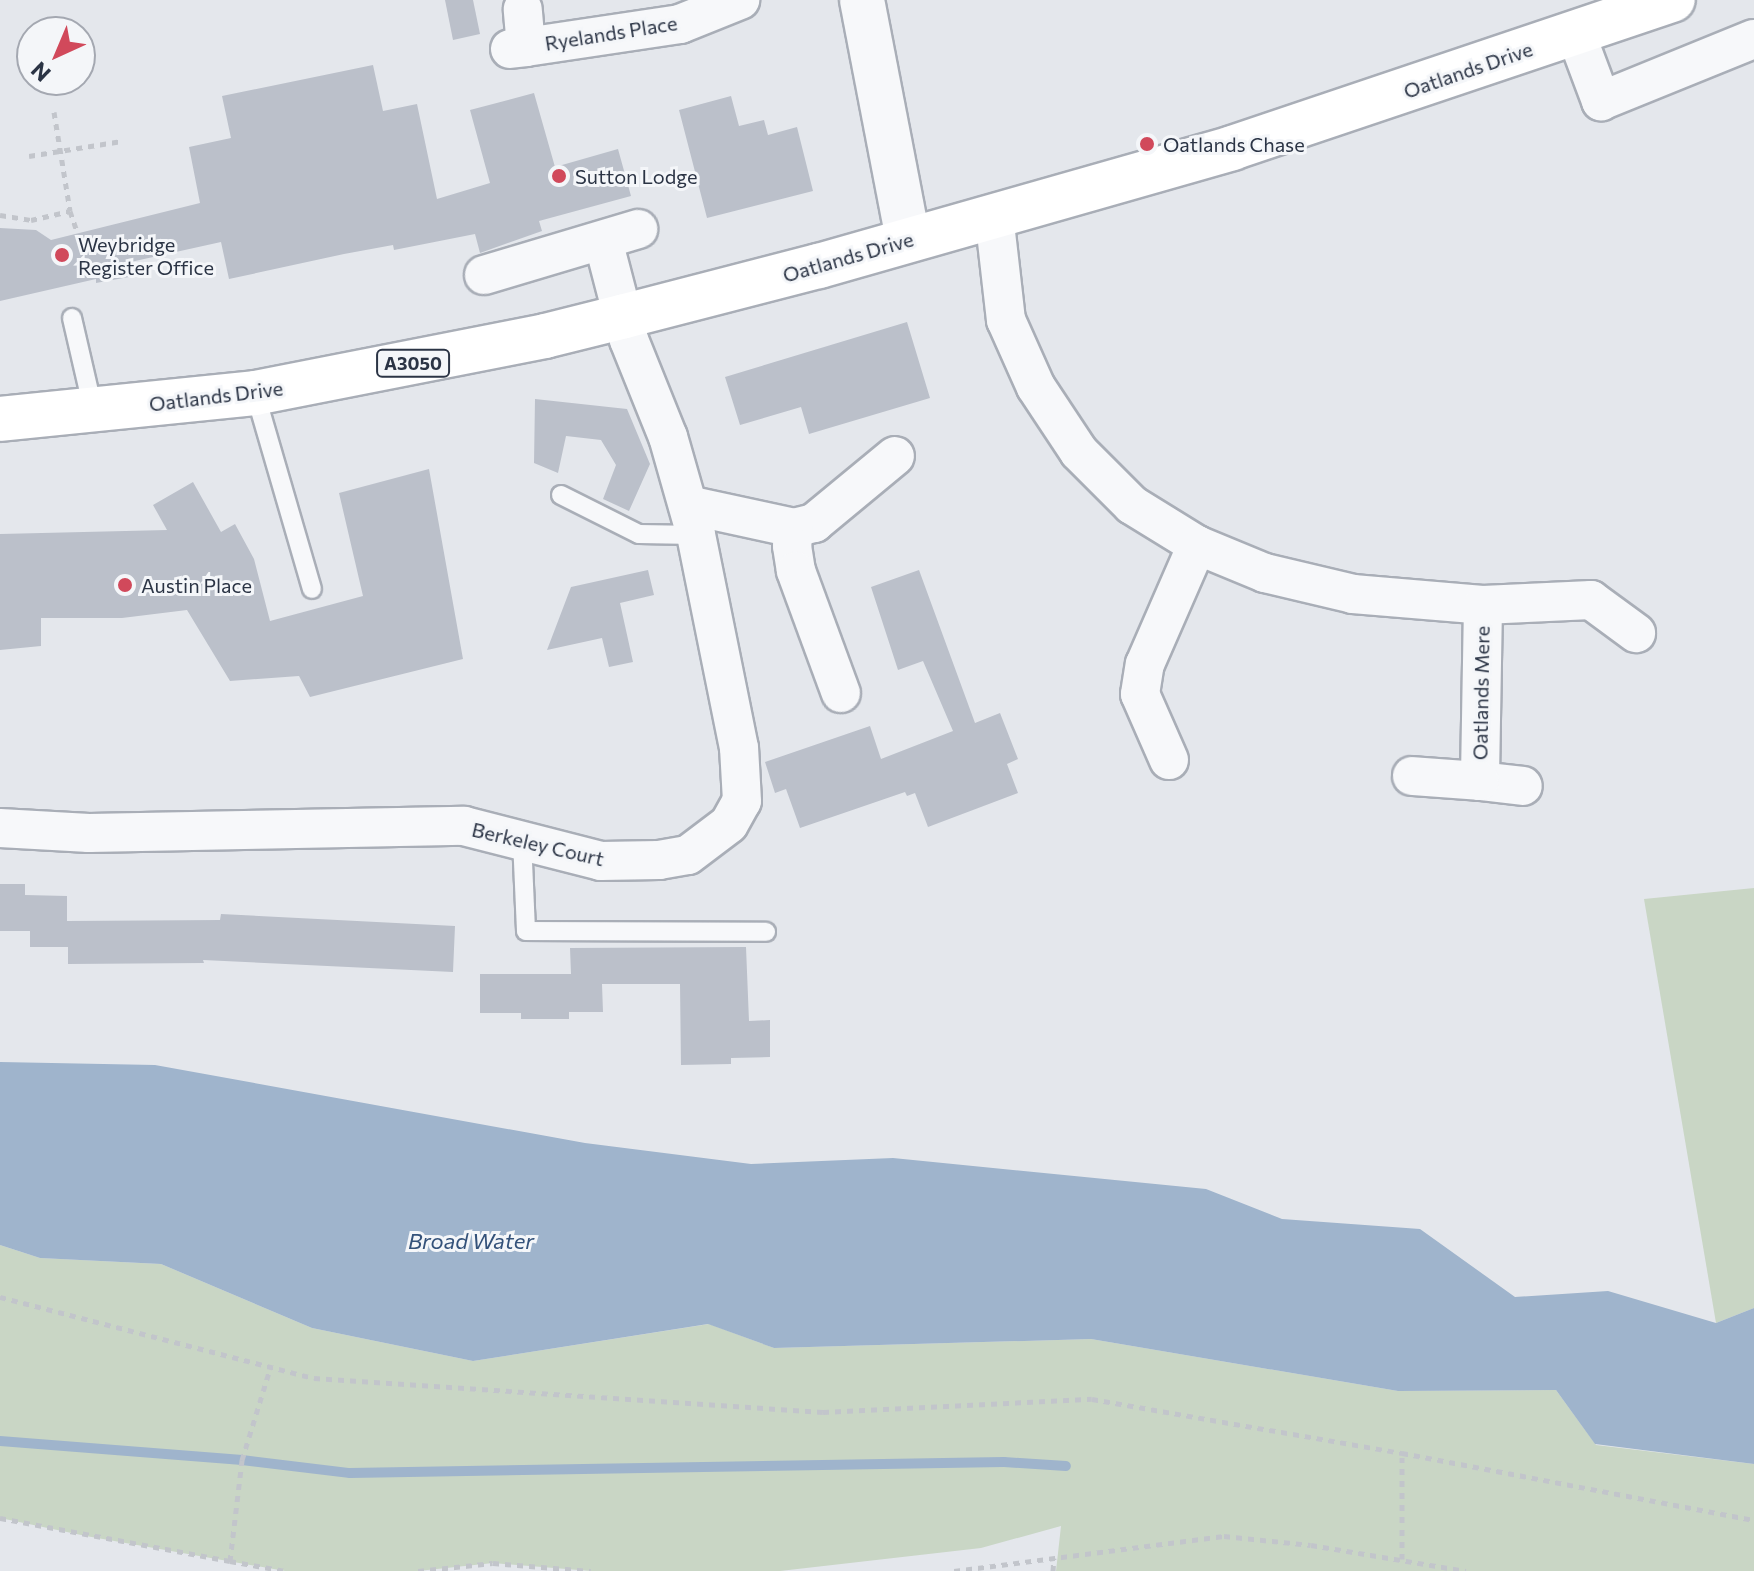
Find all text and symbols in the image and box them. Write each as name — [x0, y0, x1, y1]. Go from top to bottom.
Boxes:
street label: Ryelands Place — [543, 11, 679, 55]
north arrow — [16, 16, 96, 96]
street label: Oatlands Drive — [1400, 37, 1536, 103]
text: N — [25, 57, 56, 88]
place label: Oatlands Chase — [1163, 132, 1305, 156]
marker: Oatlands Chase — [1138, 135, 1156, 153]
place label: Sutton Lodge — [575, 164, 698, 188]
marker: Sutton Lodge — [550, 167, 568, 185]
street label: Oatlands Drive — [780, 227, 916, 287]
place label: Weybridge Register Office — [78, 232, 214, 279]
marker: Weybridge Register Office — [53, 246, 71, 264]
road number: A3050 — [375, 349, 451, 377]
street label: Oatlands Drive — [148, 376, 284, 416]
place label: Austin Place — [141, 573, 252, 597]
marker: Austin Place — [116, 576, 134, 594]
street label: Oatlands Mere — [1468, 626, 1494, 760]
street label: Berkeley Court — [470, 817, 606, 871]
water label: Broad Water — [408, 1228, 534, 1254]

